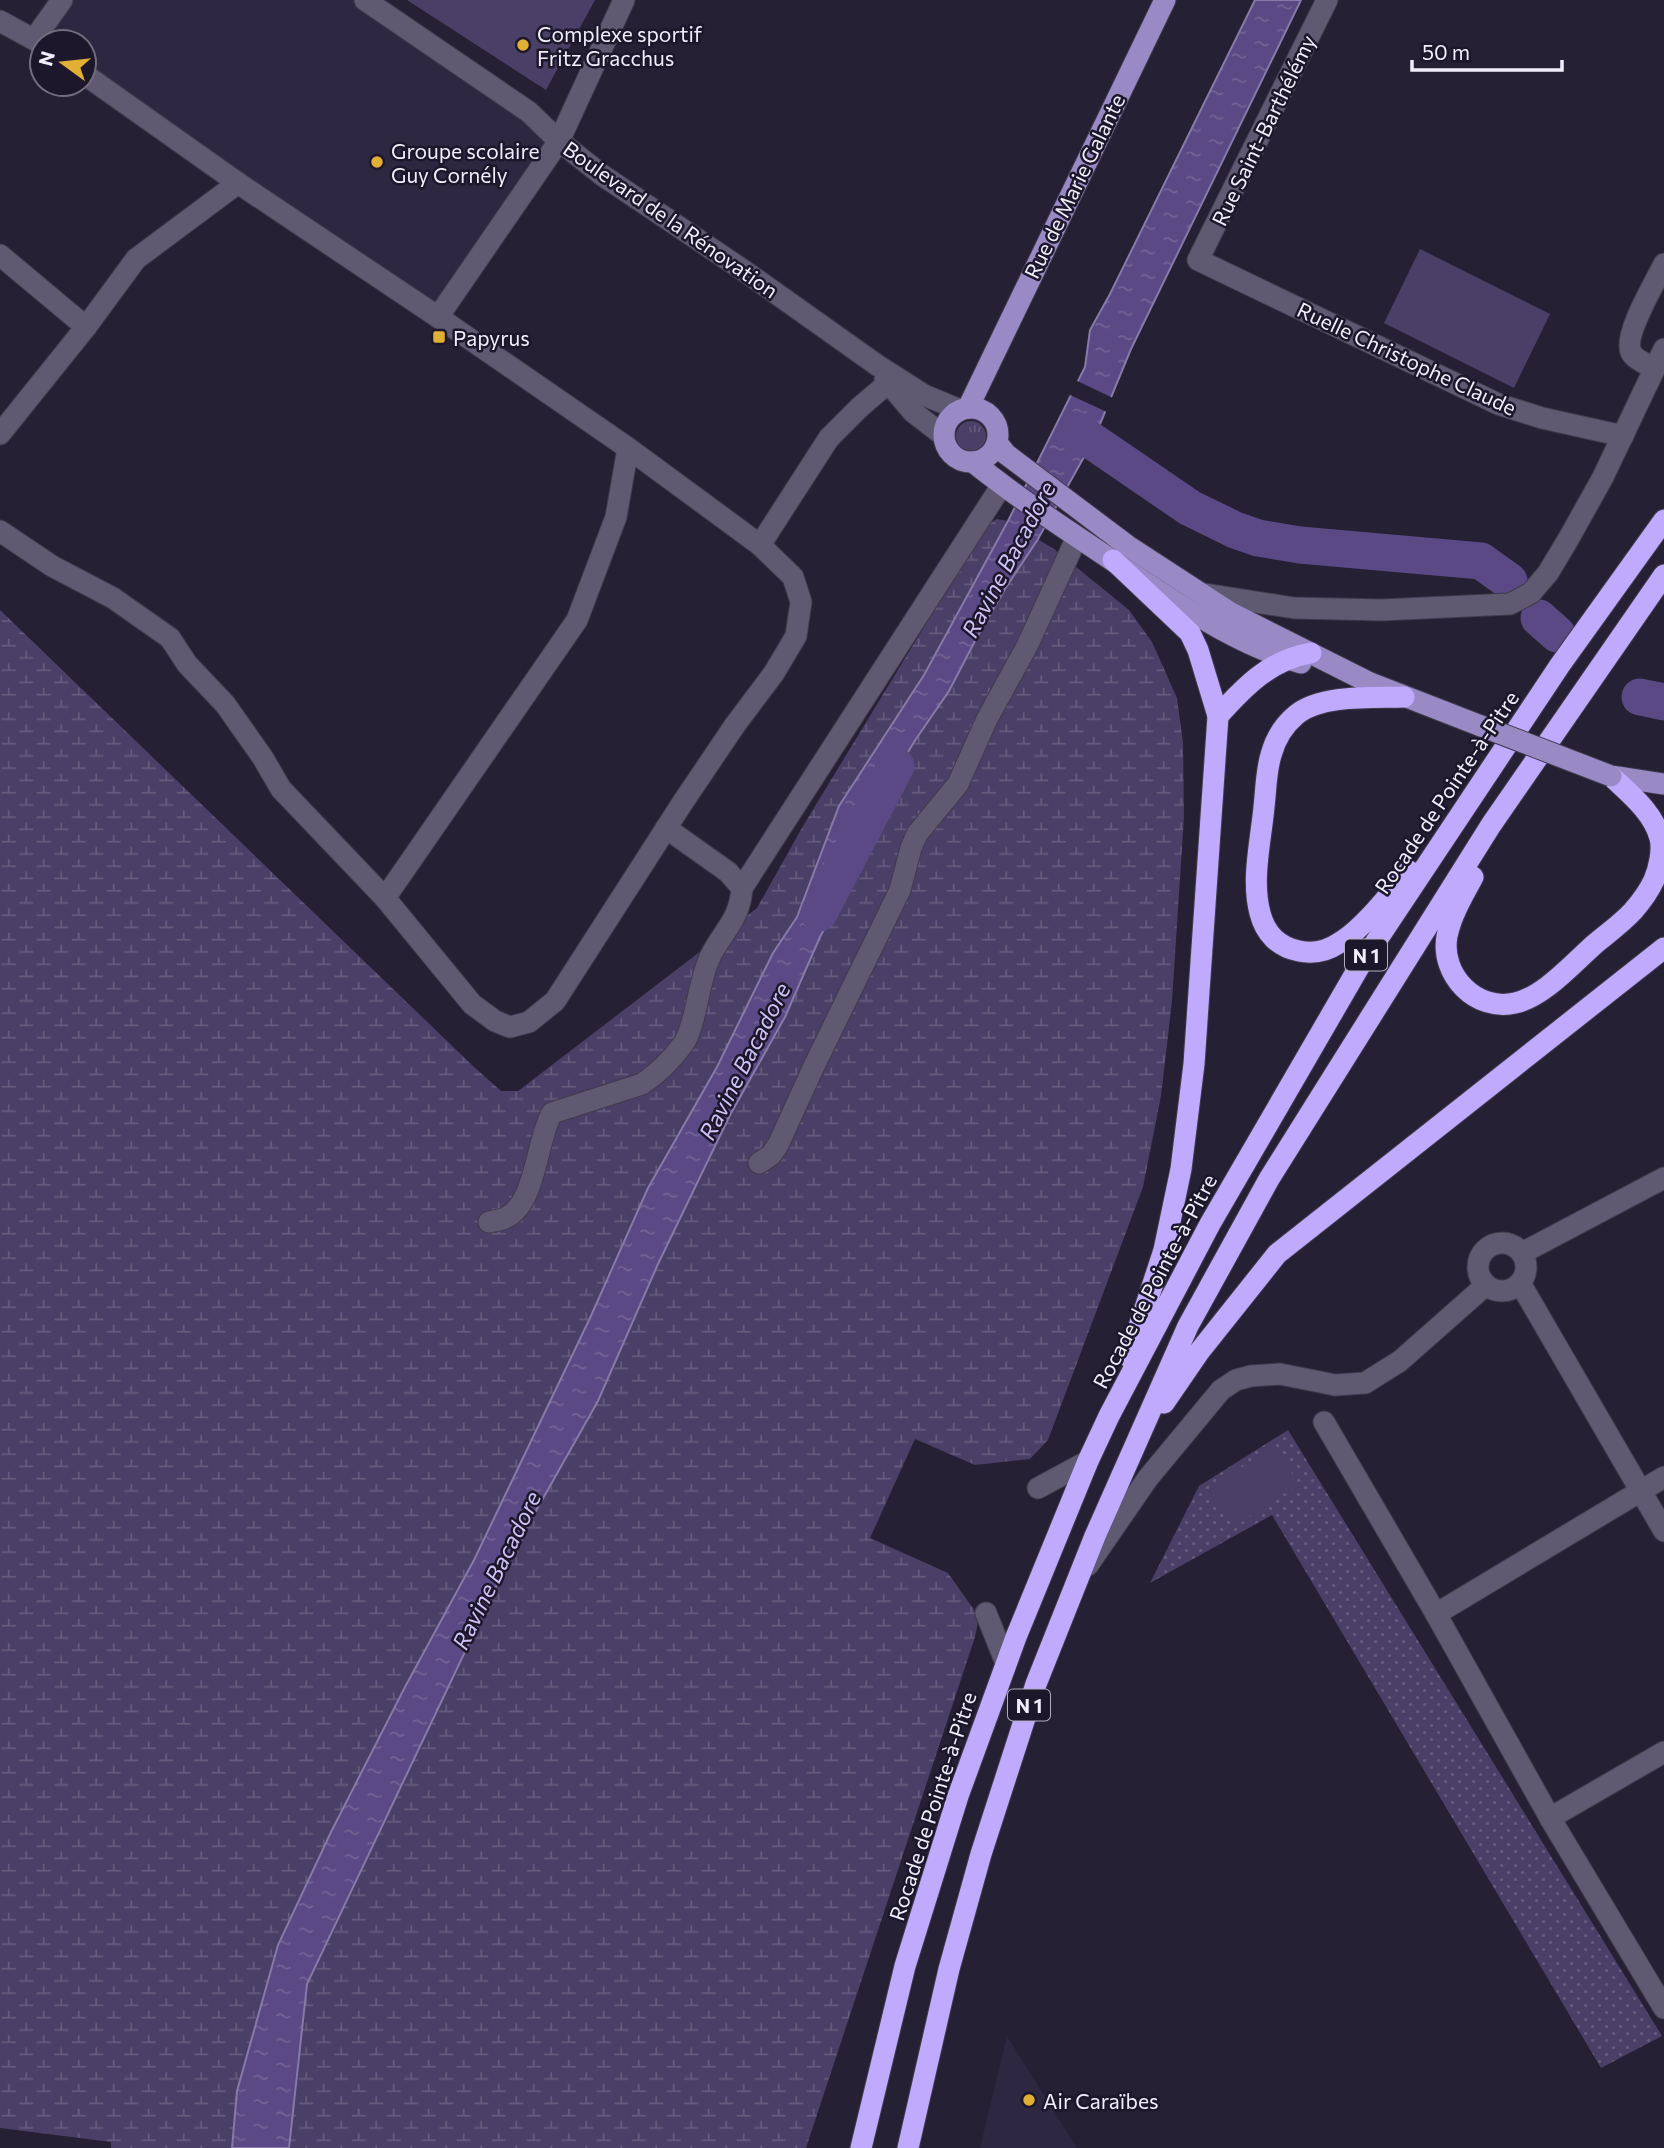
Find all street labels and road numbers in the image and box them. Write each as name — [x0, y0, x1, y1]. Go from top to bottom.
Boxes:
street label: Rue Saint-Barthélémy — [1206, 30, 1320, 229]
street label: Rue de Marie Galante — [1018, 90, 1130, 282]
street label: Boulevard de la Rénovation — [559, 135, 783, 303]
street label: Ruelle Christophe Claude — [1294, 296, 1520, 420]
street label: Rocade de Pointe-à-Pitre — [1369, 686, 1523, 898]
road number: N 1 — [1345, 939, 1387, 970]
street label: Rocade de Pointe-à-Pitre — [1087, 1170, 1221, 1392]
street label: Rocade de Pointe-à-Pitre — [883, 1688, 981, 1924]
road number: N 1 — [1008, 1690, 1050, 1721]

